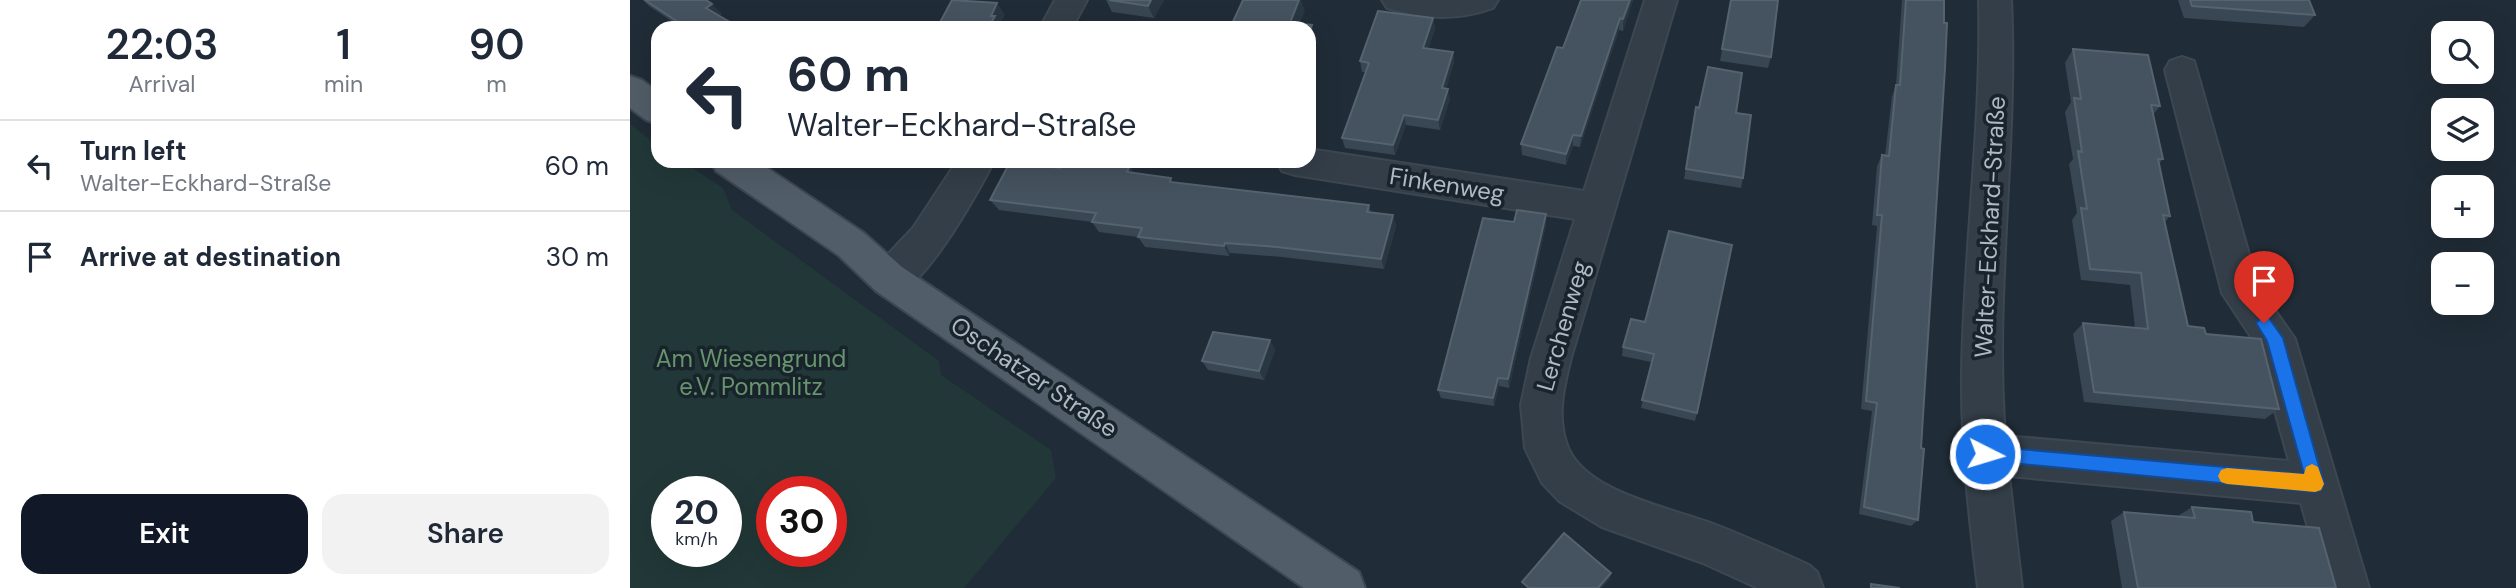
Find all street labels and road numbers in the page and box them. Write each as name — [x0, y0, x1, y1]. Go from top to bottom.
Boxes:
street label: Walter-Eckhard-Straße — [1967, 95, 2012, 359]
street label: Finkenweg — [1387, 160, 1507, 209]
street label: Lerchenweg — [1529, 257, 1596, 395]
street label: Oschatzer Straße — [945, 309, 1124, 444]

